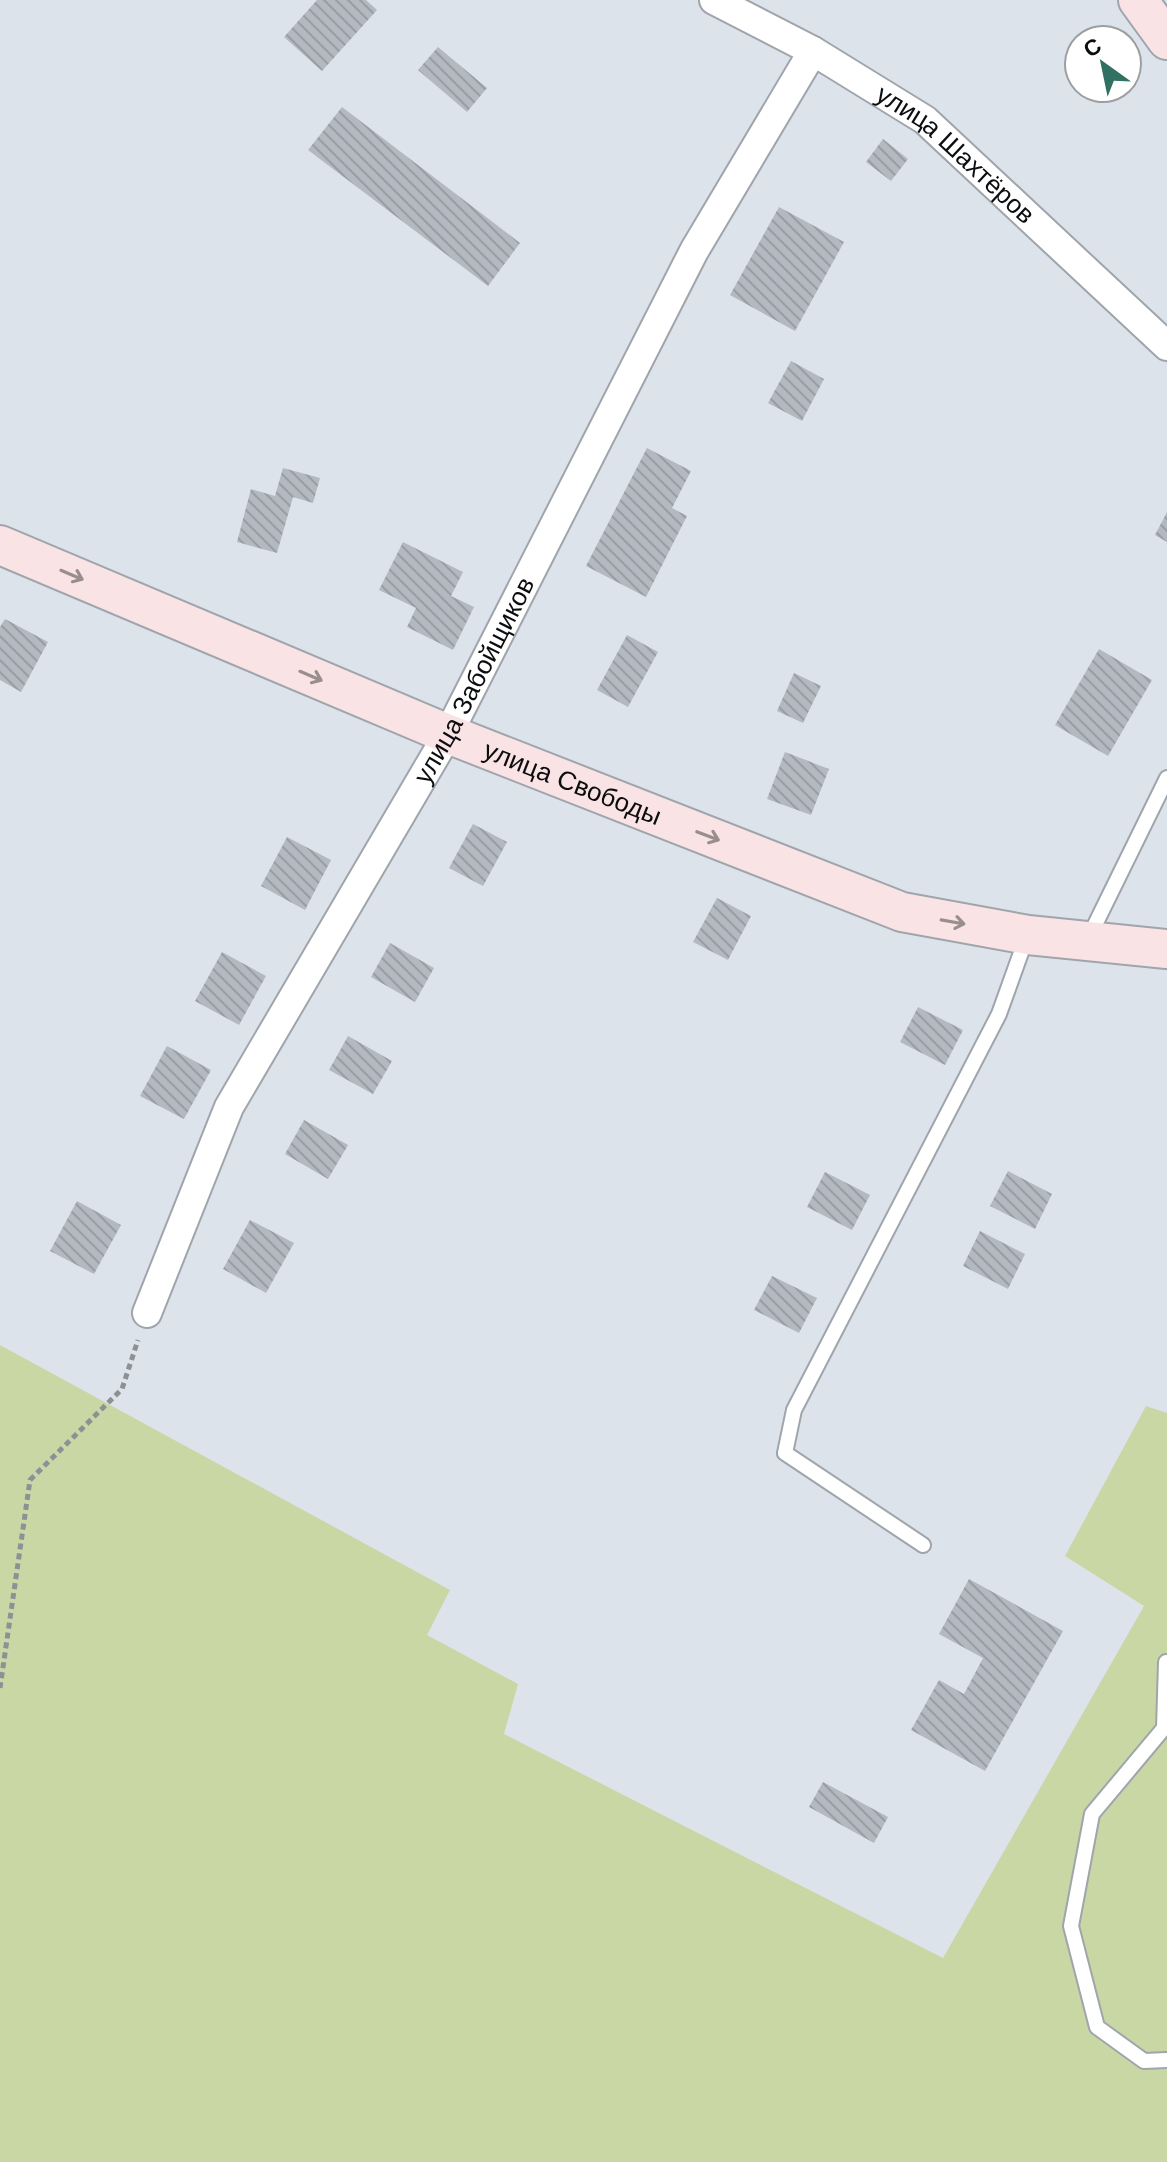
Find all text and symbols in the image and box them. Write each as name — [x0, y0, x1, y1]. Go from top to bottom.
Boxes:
north arrow — [1063, 24, 1143, 104]
text: С — [1079, 33, 1106, 62]
street label: улица Шахтёров — [871, 79, 1041, 230]
one-way arrow — [59, 569, 84, 583]
street label: улица Забойщиков — [407, 572, 540, 789]
one-way arrow — [298, 670, 323, 685]
street label: улица Свободы — [479, 735, 666, 831]
one-way arrow — [695, 830, 720, 844]
one-way arrow — [940, 915, 965, 930]

